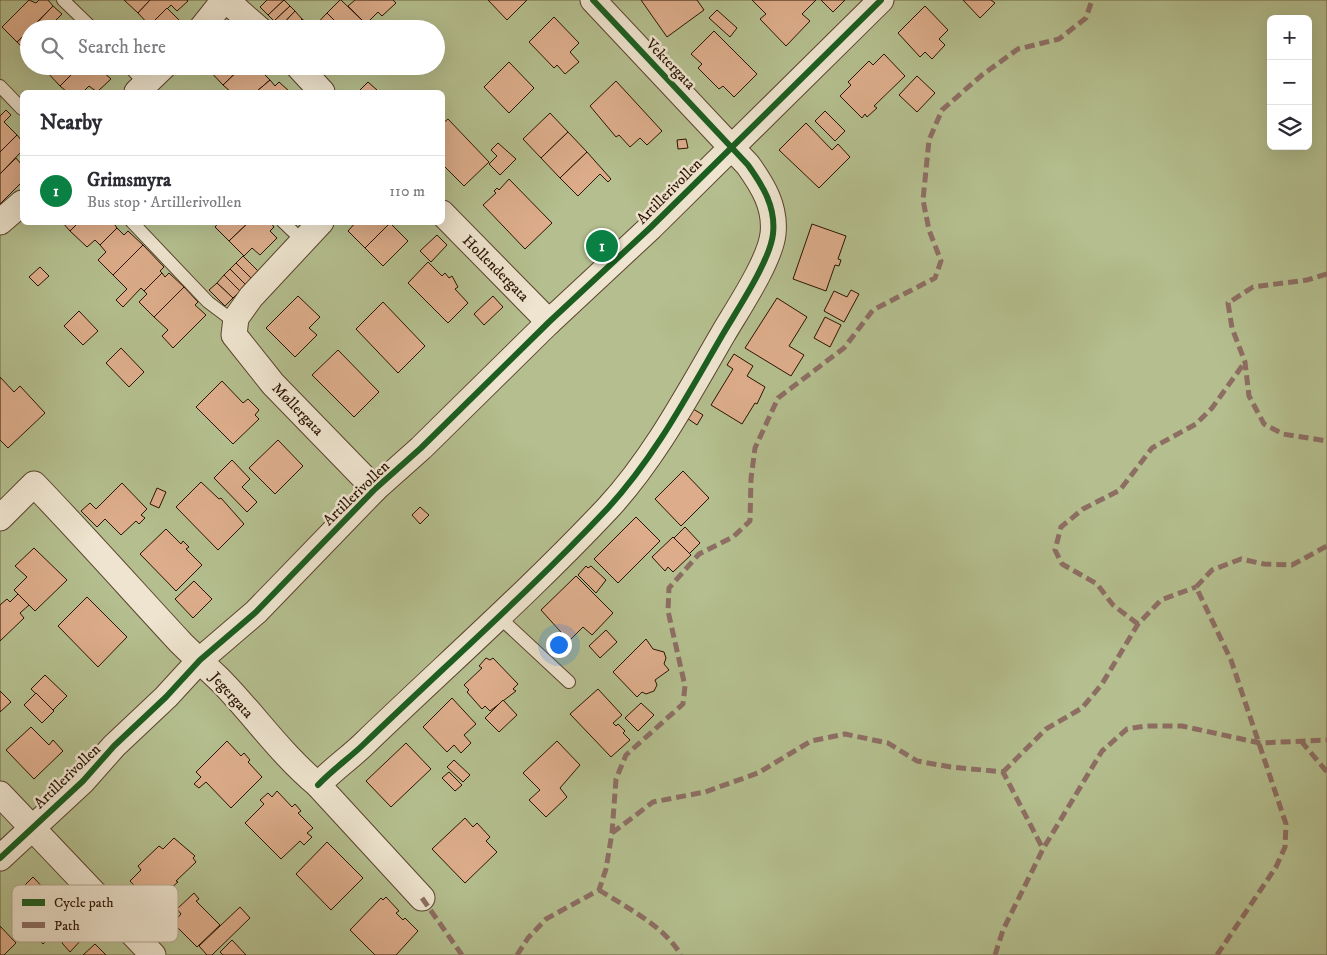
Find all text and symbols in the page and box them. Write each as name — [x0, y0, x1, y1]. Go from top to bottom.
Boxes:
map controls — [1267, 15, 1312, 150]
button: + — [1267, 15, 1312, 60]
search box — [20, 20, 445, 75]
icon: search — [38, 34, 66, 62]
street label: Vektergata — [641, 34, 700, 94]
text: Search here — [78, 36, 166, 59]
button: − — [1267, 60, 1312, 105]
button: layers — [1267, 105, 1312, 150]
text: Nearby — [40, 110, 102, 136]
street label: Artillerivollen — [633, 154, 706, 228]
text: Grimsmyra — [87, 169, 171, 192]
text: 1 — [53, 181, 59, 201]
text: 110 m — [389, 181, 425, 201]
text: Bus stop · Artillerivollen — [87, 192, 242, 212]
pin: 1 — [586, 227, 618, 265]
street label: Hollendergata — [458, 231, 533, 306]
street label: Møllergata — [268, 379, 328, 440]
street label: Artillerivollen — [319, 457, 394, 530]
your location — [546, 632, 572, 658]
street label: Jegergata — [205, 667, 258, 723]
street label: Artillerivollen — [30, 740, 105, 813]
legend — [12, 885, 178, 942]
text: Cycle path — [54, 894, 114, 912]
text: Path — [54, 917, 81, 935]

